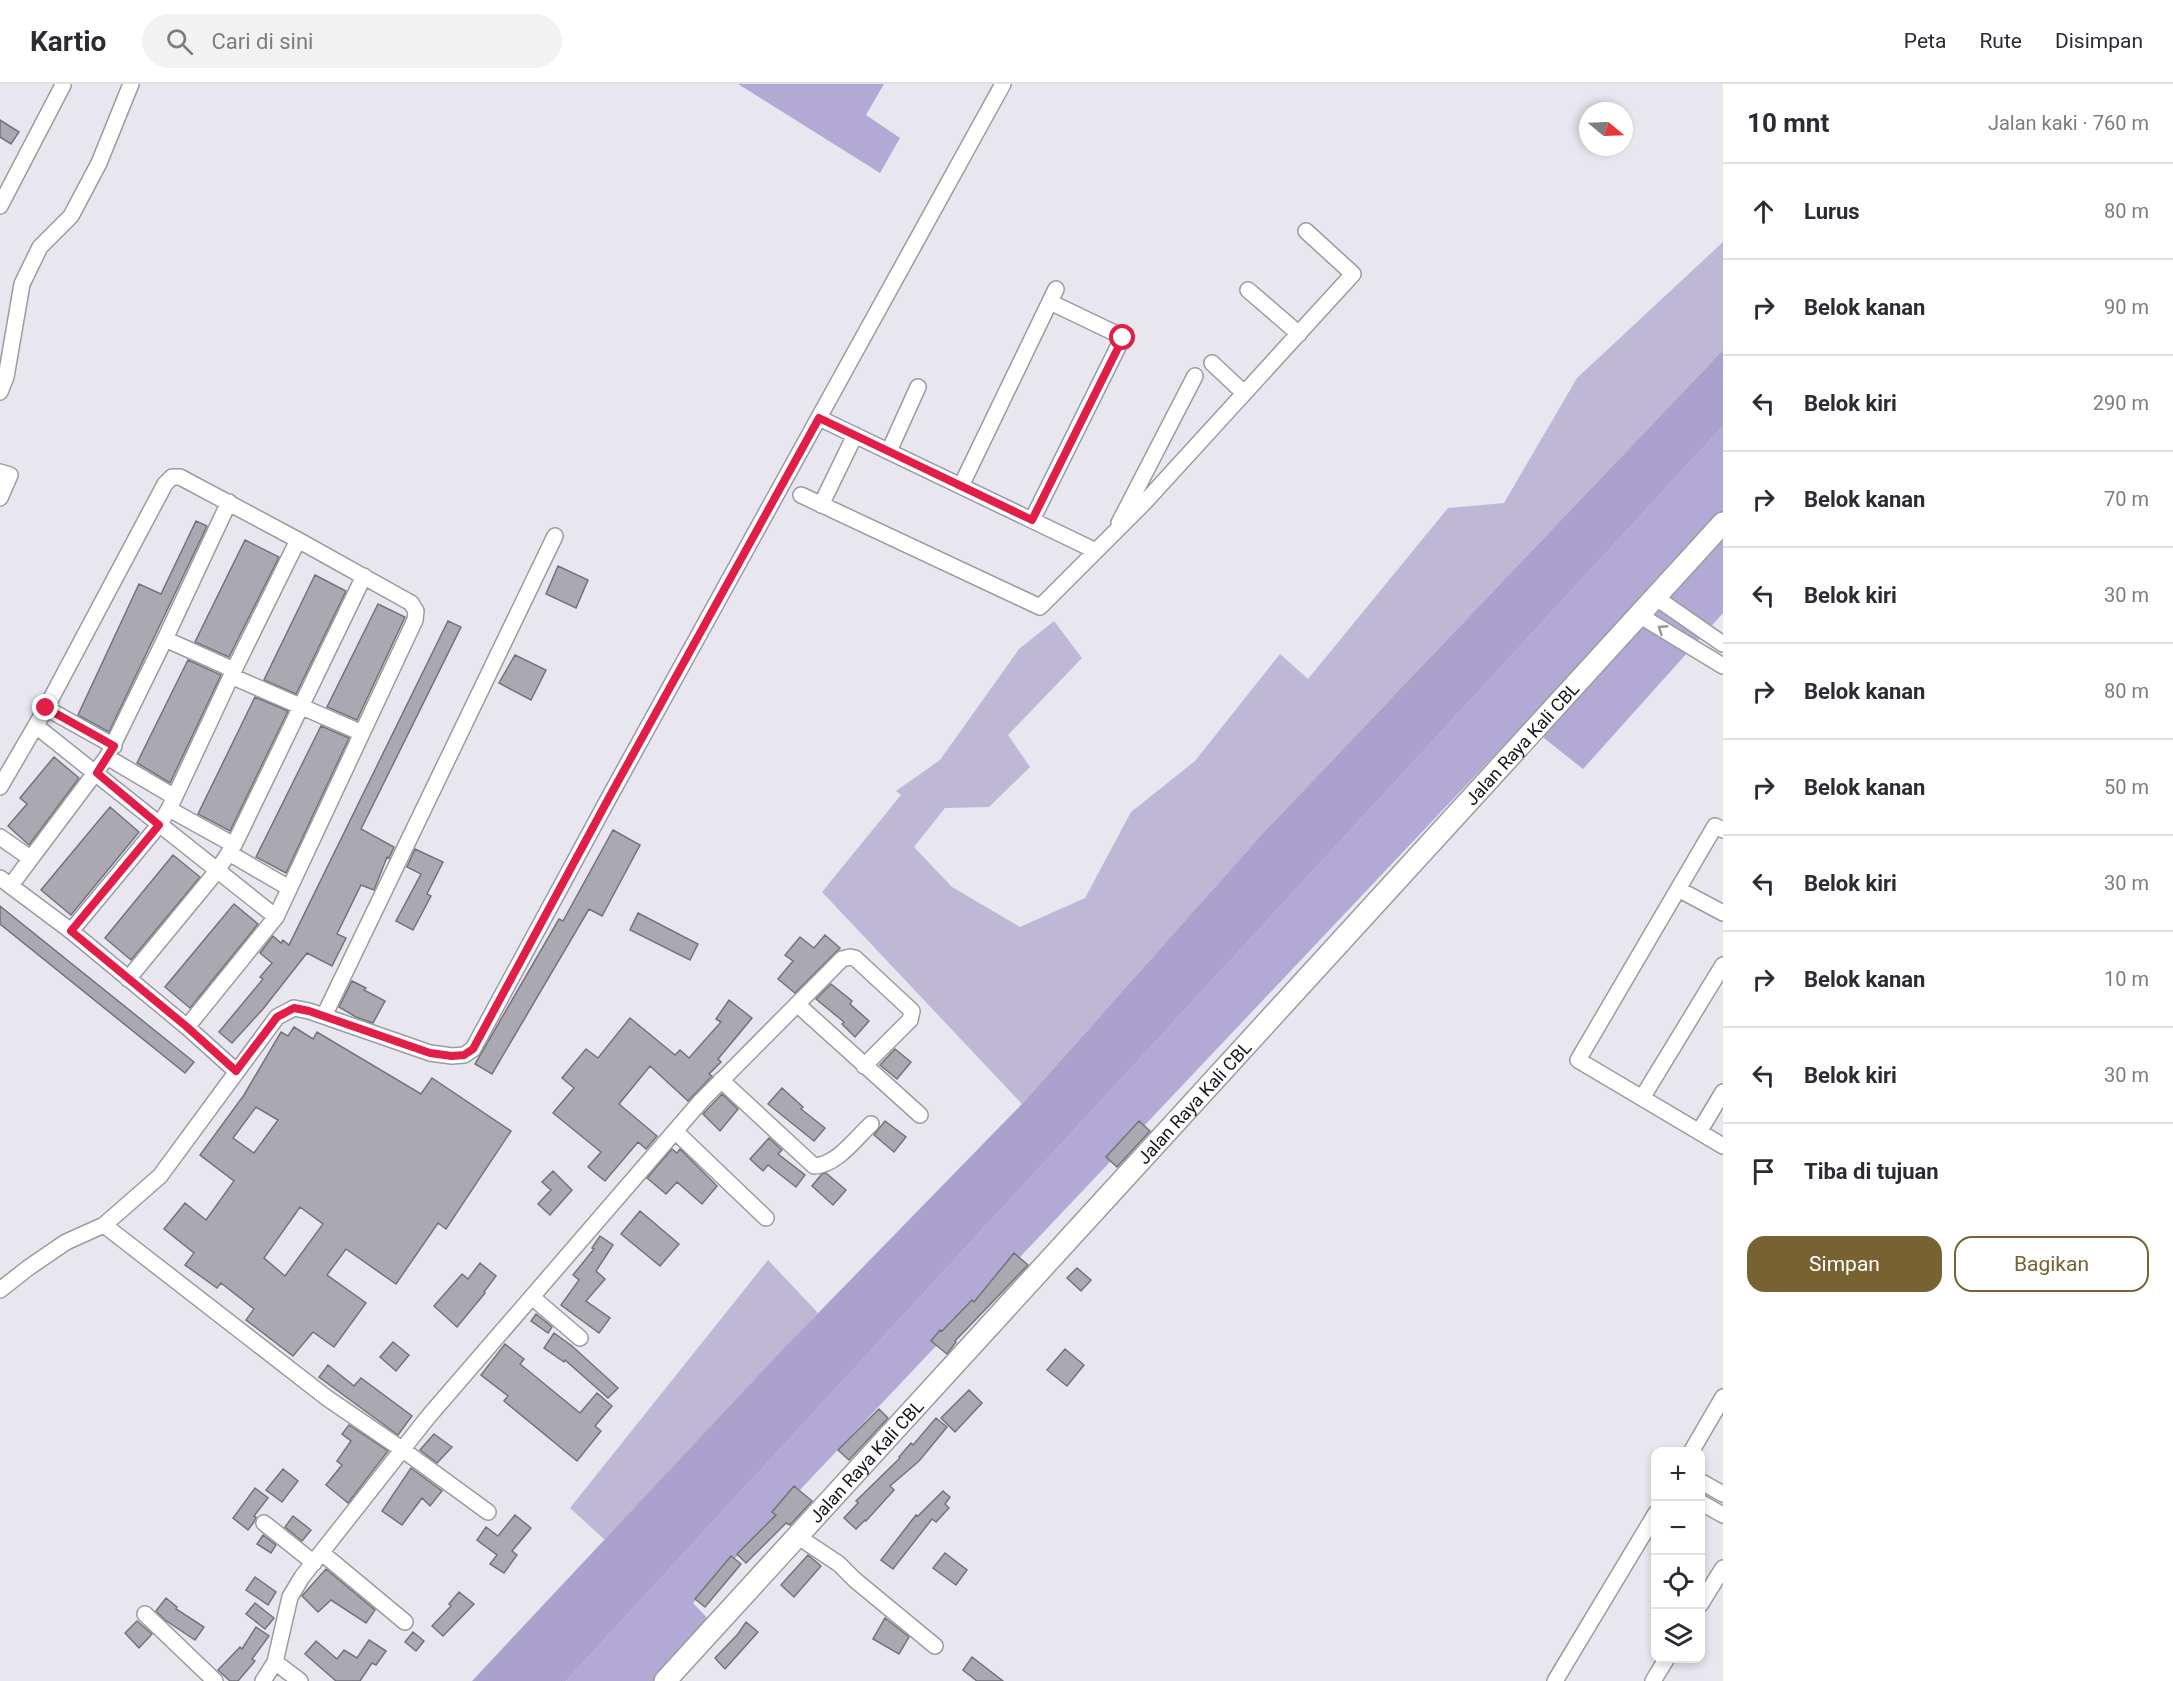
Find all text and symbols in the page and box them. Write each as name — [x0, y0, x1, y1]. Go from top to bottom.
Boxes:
search box — [142, 14, 562, 68]
text: Kartio — [30, 25, 106, 58]
icon: search — [163, 25, 196, 58]
text: Cari di sini — [211, 29, 313, 54]
text: Peta — [1904, 29, 1946, 53]
text: Rute — [1979, 29, 2022, 53]
text: Disimpan — [2055, 29, 2143, 53]
north arrow — [1579, 102, 1633, 156]
text: 10 mnt — [1747, 108, 1829, 138]
text: Jalan kaki · 760 m — [1988, 111, 2149, 135]
icon: ahead — [1747, 195, 1780, 228]
text: Lurus — [1804, 199, 1860, 224]
text: 80 m — [2104, 199, 2149, 223]
icon: right — [1747, 291, 1780, 324]
text: Belok kanan — [1804, 295, 1925, 320]
text: 90 m — [2104, 295, 2149, 319]
route start — [1109, 324, 1135, 350]
icon: left — [1747, 387, 1780, 420]
text: Belok kiri — [1804, 391, 1897, 416]
text: 290 m — [2093, 391, 2149, 415]
icon: right — [1747, 483, 1780, 516]
text: Belok kanan — [1804, 487, 1925, 512]
text: 70 m — [2104, 487, 2149, 511]
icon: left — [1747, 579, 1780, 612]
text: Belok kiri — [1804, 583, 1897, 608]
text: 30 m — [2104, 583, 2149, 607]
one-way arrow — [1658, 625, 1668, 637]
icon: right — [1747, 675, 1780, 708]
street label: Jalan Raya Kali CBL — [1460, 678, 1583, 809]
text: Belok kanan — [1804, 679, 1925, 704]
text: 80 m — [2104, 679, 2149, 703]
route end — [32, 694, 58, 720]
icon: right — [1747, 771, 1780, 804]
text: Belok kanan — [1804, 775, 1925, 800]
text: 50 m — [2104, 775, 2149, 799]
icon: left — [1747, 867, 1780, 900]
text: Belok kiri — [1804, 871, 1897, 896]
text: 30 m — [2104, 871, 2149, 895]
icon: right — [1747, 963, 1780, 996]
text: Belok kanan — [1804, 967, 1925, 992]
text: 10 m — [2104, 967, 2149, 991]
street label: Jalan Raya Kali CBL — [1133, 1036, 1255, 1168]
icon: left — [1747, 1059, 1780, 1092]
text: Belok kiri — [1804, 1063, 1897, 1088]
text: 30 m — [2104, 1063, 2149, 1087]
icon: arrive — [1747, 1155, 1780, 1188]
text: Tiba di tujuan — [1804, 1159, 1939, 1184]
button: Simpan — [1747, 1236, 1942, 1292]
button: Bagikan — [1954, 1236, 2149, 1292]
street label: Jalan Raya Kali CBL — [805, 1395, 927, 1527]
map controls — [1651, 1447, 1705, 1663]
button: + — [1651, 1447, 1705, 1501]
button: − — [1651, 1501, 1705, 1555]
button: locate — [1651, 1555, 1705, 1609]
button: layers — [1651, 1609, 1705, 1663]

